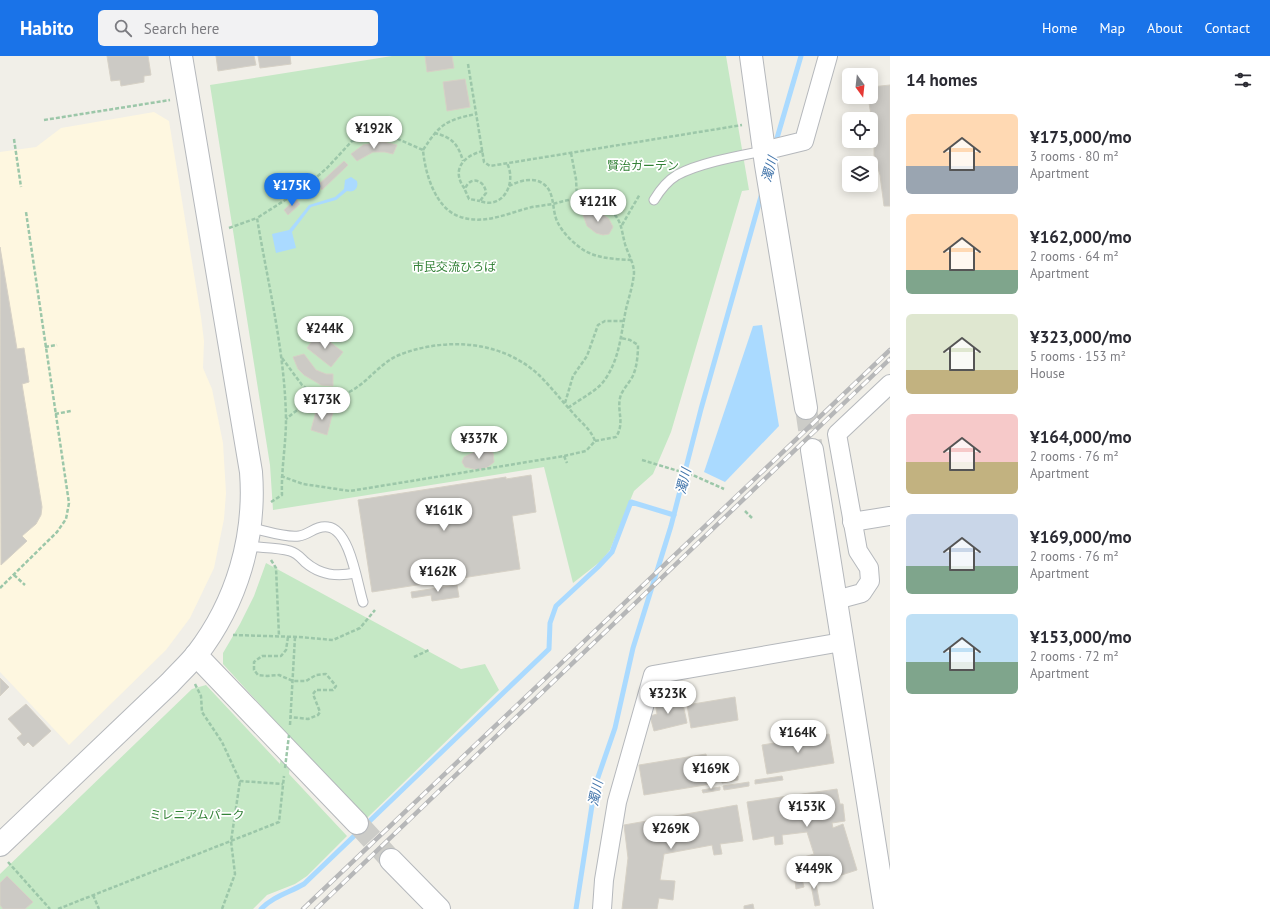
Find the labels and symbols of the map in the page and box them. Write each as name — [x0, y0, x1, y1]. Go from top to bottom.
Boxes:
north arrow — [842, 68, 878, 104]
pin: ¥192K — [346, 116, 402, 150]
water label: 濁川 — [758, 152, 782, 184]
park label: 賢治ガーデン — [607, 158, 679, 173]
pin: ¥175K — [264, 173, 320, 207]
pin: ¥121K — [570, 189, 626, 223]
park label: 市民交流ひろば — [412, 259, 496, 274]
pin: ¥244K — [297, 316, 353, 350]
pin: ¥173K — [294, 387, 350, 421]
pin: ¥337K — [451, 426, 507, 460]
water label: 濁川 — [672, 465, 695, 496]
pin: ¥161K — [416, 498, 472, 532]
pin: ¥162K — [410, 559, 466, 593]
pin: ¥323K — [640, 681, 696, 715]
pin: ¥164K — [770, 720, 826, 754]
pin: ¥169K — [683, 756, 739, 790]
water label: 濁川 — [584, 777, 607, 808]
pin: ¥153K — [779, 794, 835, 828]
park label: ミレニアムパーク — [149, 807, 245, 822]
pin: ¥269K — [643, 816, 699, 850]
pin: ¥449K — [786, 856, 842, 890]

